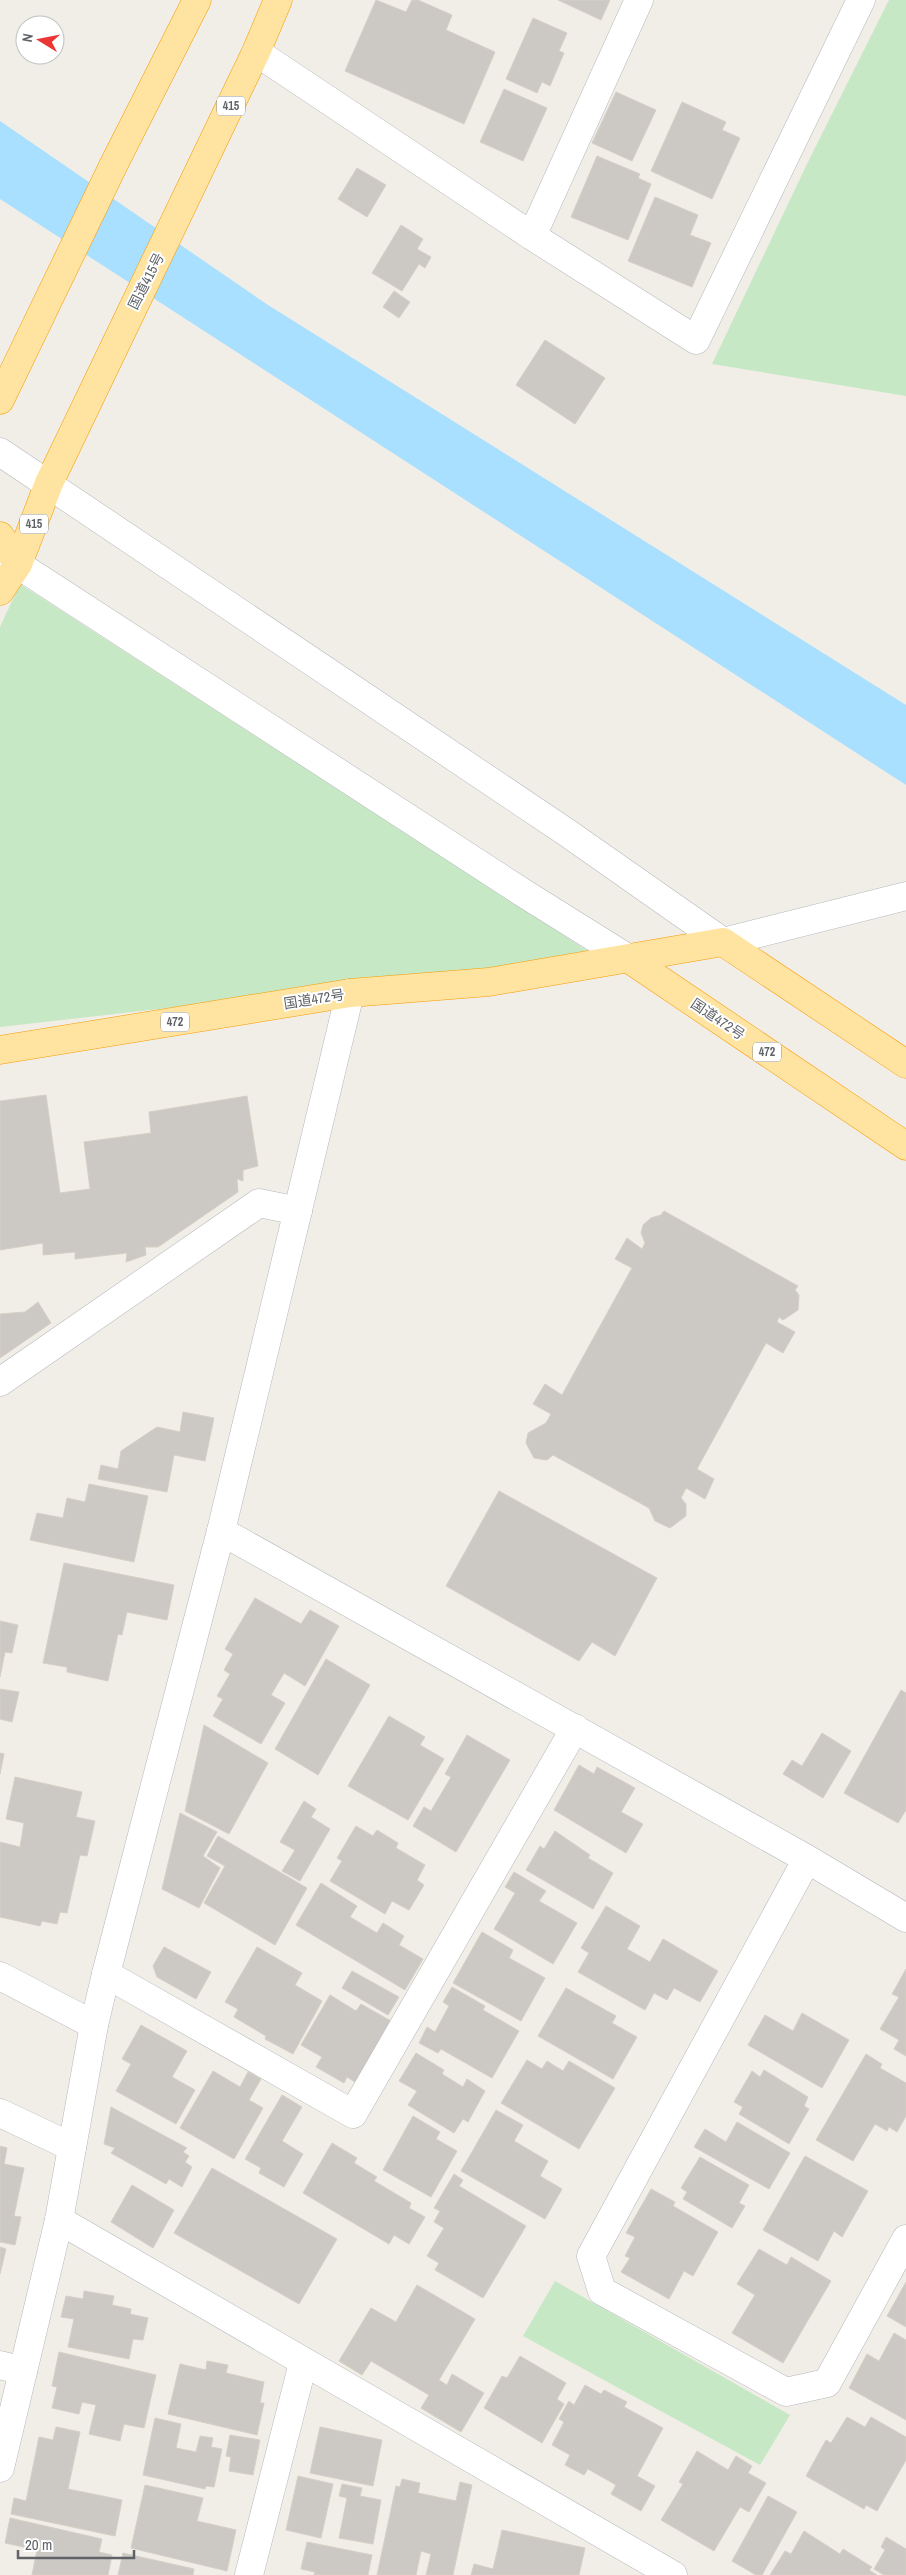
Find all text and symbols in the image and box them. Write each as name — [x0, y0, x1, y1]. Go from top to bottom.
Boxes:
north arrow — [15, 15, 65, 65]
text: N — [18, 32, 37, 43]
road number: 415 — [217, 96, 245, 115]
street label: 国道415号 — [124, 250, 168, 312]
road number: 415 — [20, 514, 48, 534]
street label: 国道472号 — [282, 985, 346, 1013]
street label: 国道472号 — [688, 994, 748, 1044]
road number: 472 — [161, 1012, 189, 1032]
road number: 472 — [753, 1042, 781, 1062]
scale bar — [18, 2528, 134, 2560]
text: 20 m — [25, 2534, 52, 2555]

